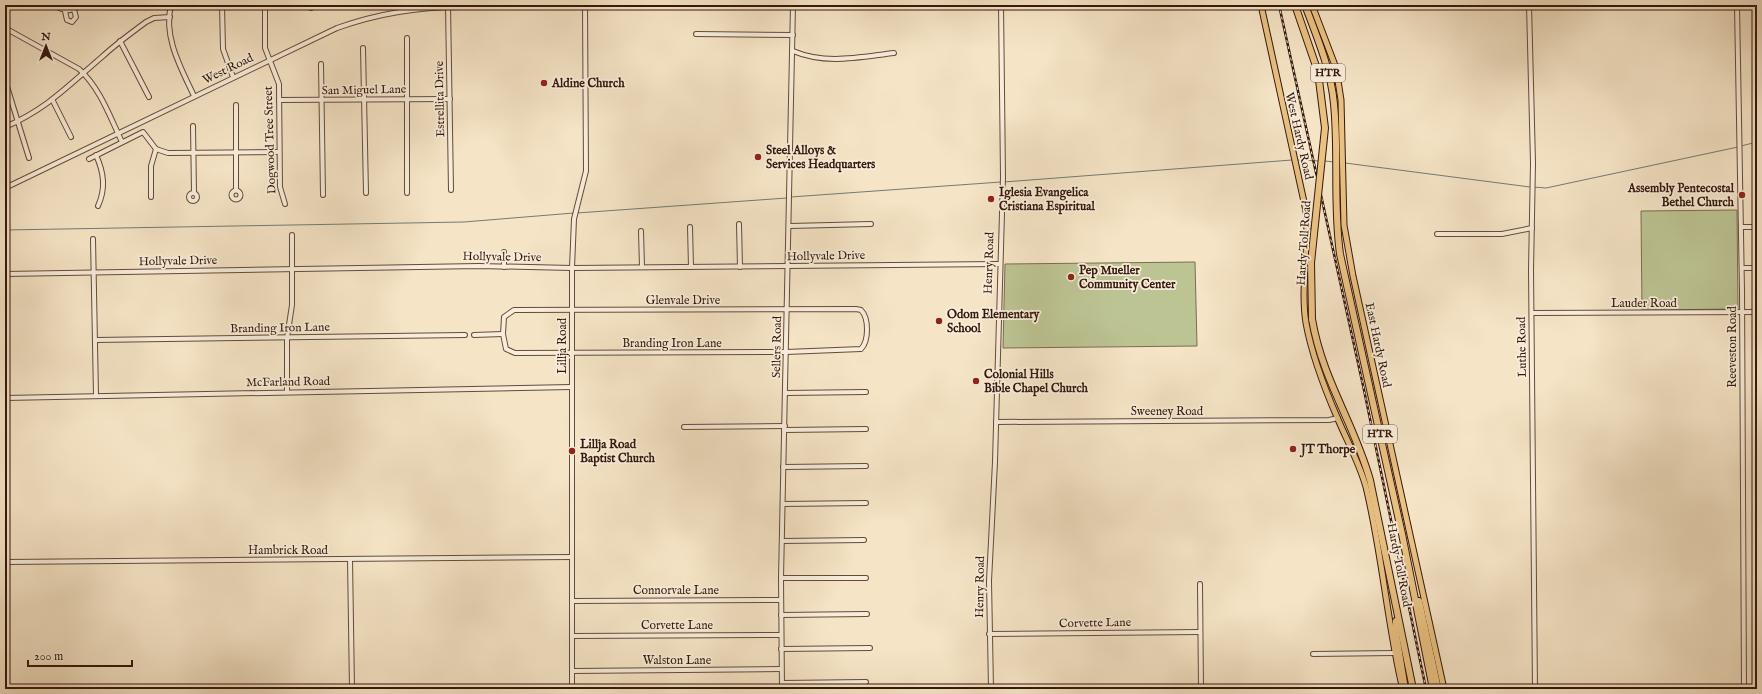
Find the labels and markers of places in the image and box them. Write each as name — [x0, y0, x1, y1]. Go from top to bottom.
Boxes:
place label: Aldine Church — [551, 76, 625, 91]
marker: Aldine Church — [539, 78, 549, 88]
place label: Steel Alloys & Services Headquarters — [766, 143, 876, 173]
marker: Steel Alloys & Services Headquarters — [753, 152, 763, 162]
place label: Assembly Pentecostal Bethel Church — [1627, 181, 1735, 210]
place label: Iglesia Evangelica Cristiana Espiritual — [999, 185, 1095, 215]
marker: Assembly Pentecostal Bethel Church — [1737, 190, 1747, 200]
marker: Iglesia Evangelica Cristiana Espiritual — [986, 194, 996, 204]
place label: Pep Mueller Community Center — [1079, 263, 1176, 293]
marker: Pep Mueller Community Center — [1066, 272, 1076, 282]
place label: Odom Elementary School — [947, 307, 1041, 336]
marker: Odom Elementary School — [934, 316, 944, 326]
place label: Colonial Hills Bible Chapel Church — [984, 367, 1089, 397]
marker: Colonial Hills Bible Chapel Church — [971, 376, 981, 386]
place label: Lillja Road Baptist Church — [579, 437, 656, 467]
place label: JT Thorpe — [1299, 442, 1356, 458]
marker: JT Thorpe — [1288, 444, 1298, 454]
marker: Lillja Road Baptist Church — [567, 446, 577, 456]

